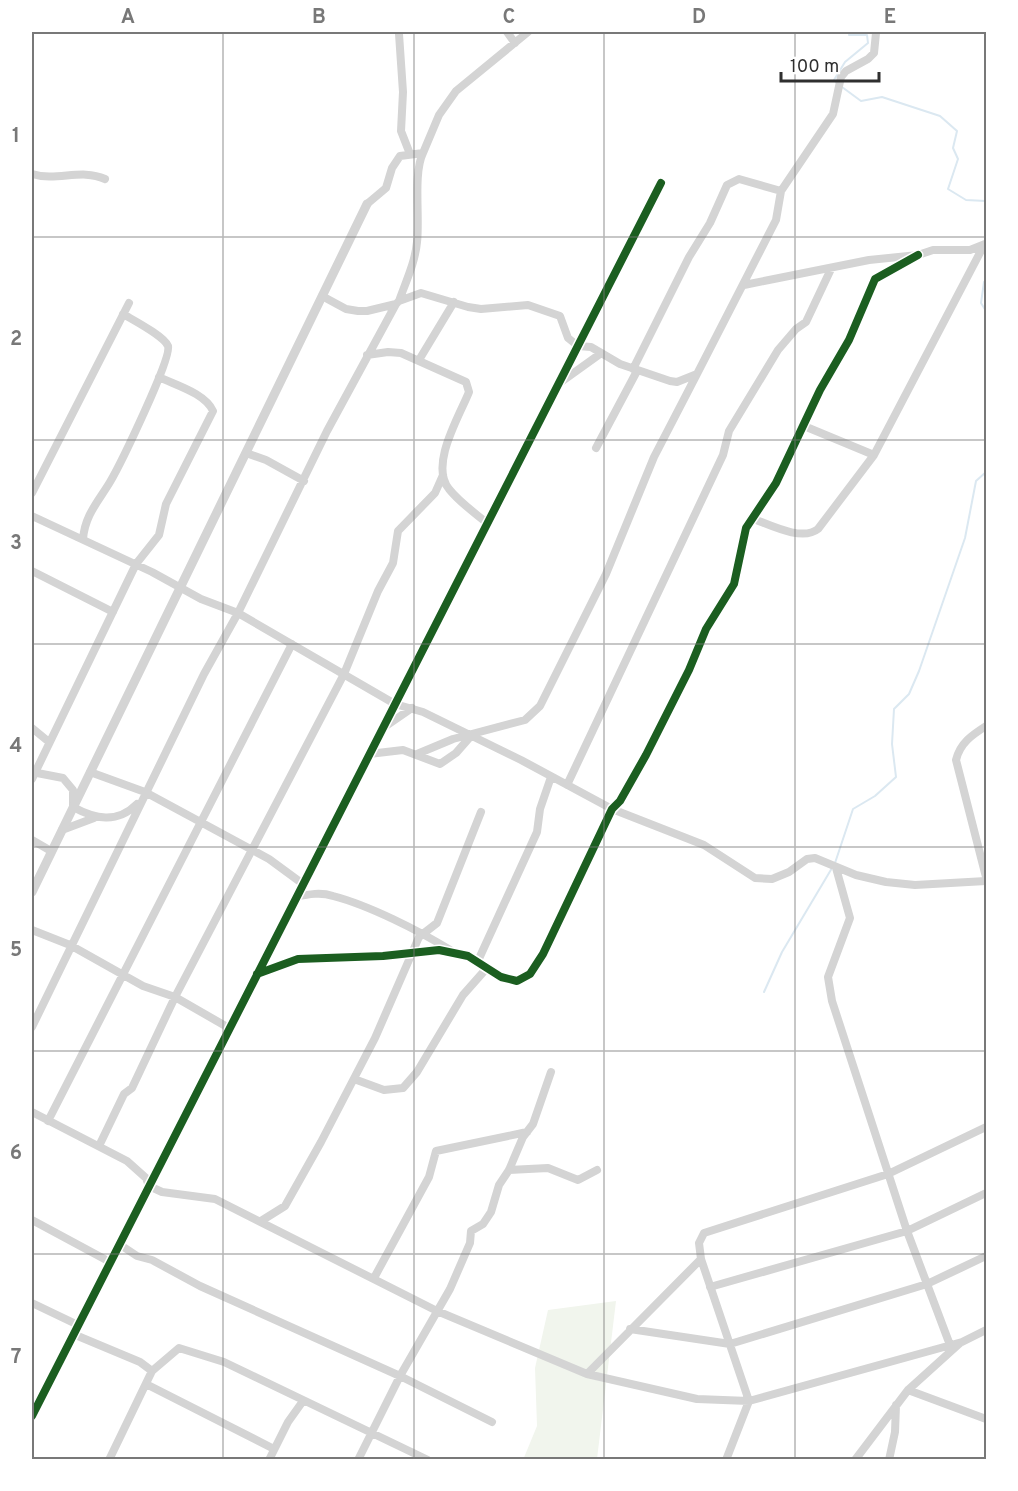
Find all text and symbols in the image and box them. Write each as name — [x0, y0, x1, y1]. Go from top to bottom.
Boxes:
text: A — [121, 5, 135, 31]
text: B — [312, 5, 326, 31]
text: C — [503, 5, 515, 31]
text: D — [692, 5, 706, 31]
text: E — [884, 5, 896, 31]
scale bar — [781, 45, 878, 83]
text: 100 m — [790, 56, 839, 79]
text: 1 — [12, 124, 20, 150]
text: 2 — [10, 327, 22, 353]
text: 3 — [10, 531, 22, 557]
text: 4 — [10, 734, 22, 760]
text: 5 — [10, 938, 22, 964]
text: 6 — [10, 1141, 22, 1167]
text: 7 — [11, 1345, 21, 1371]

